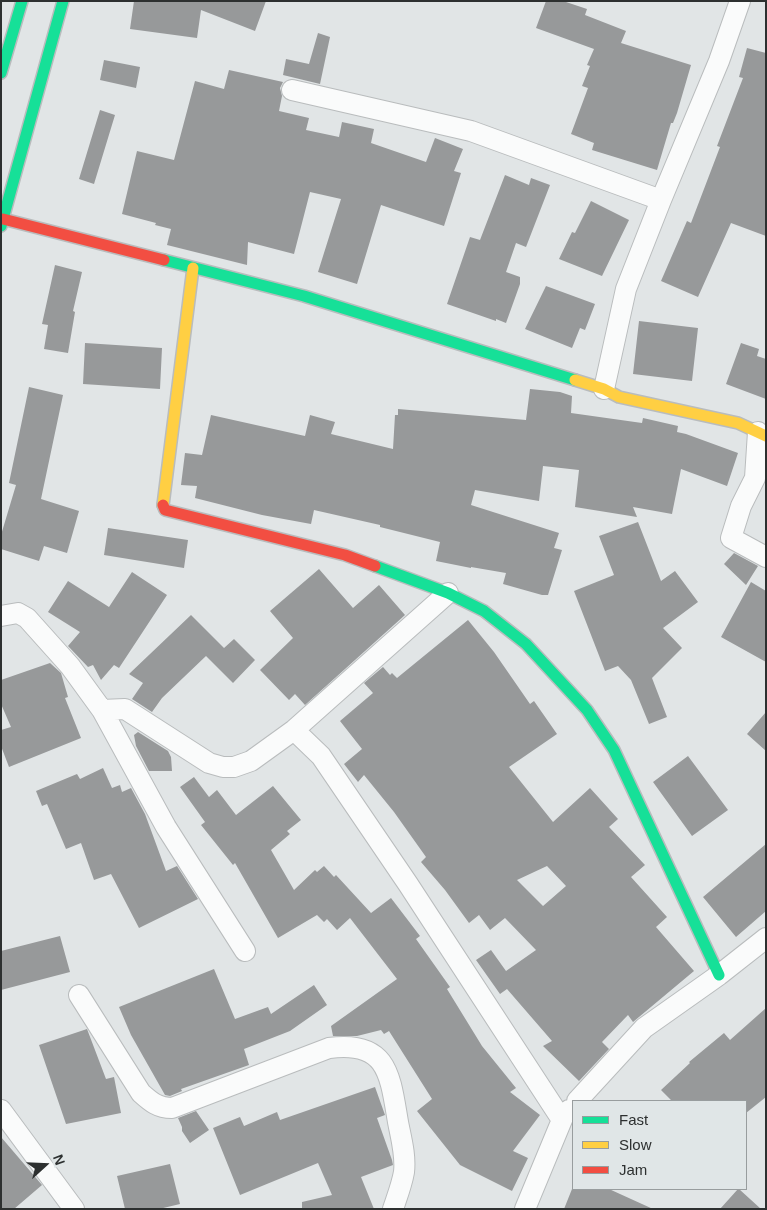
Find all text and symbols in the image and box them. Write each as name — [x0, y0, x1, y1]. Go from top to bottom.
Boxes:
legend — [572, 1100, 747, 1190]
text: Fast — [619, 1111, 648, 1128]
text: Slow — [619, 1136, 652, 1153]
north arrow — [20, 1140, 70, 1190]
text: N — [50, 1152, 68, 1167]
text: Jam — [619, 1161, 647, 1178]

